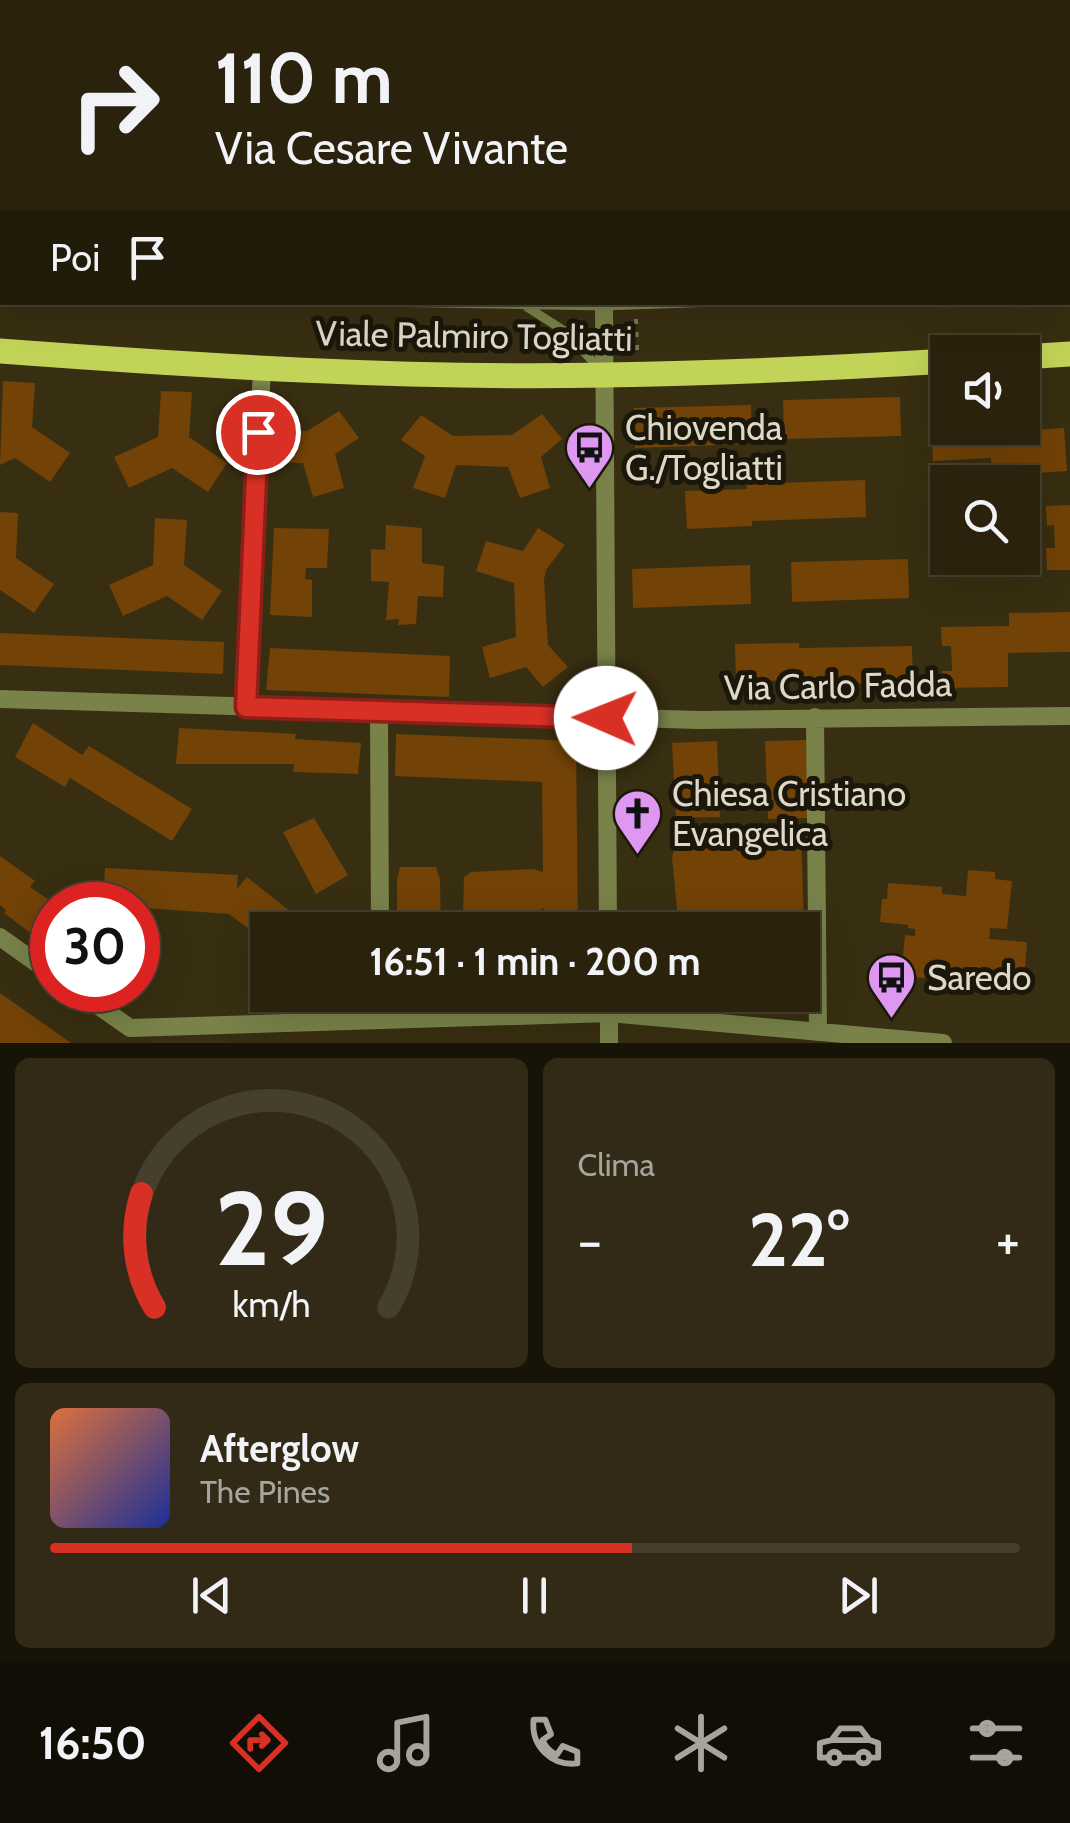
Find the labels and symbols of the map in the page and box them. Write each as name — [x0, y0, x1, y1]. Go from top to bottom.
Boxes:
street label: Viale Palmiro Togliatti — [315, 311, 633, 360]
pin — [216, 390, 301, 475]
place label: Chiovenda G./Togliatti — [625, 406, 783, 489]
bus stop icon: Chiovenda G./Togliatti — [564, 422, 616, 490]
street label: Via Carlo Fadda — [723, 662, 953, 709]
position arrow — [554, 666, 658, 770]
place label: Chiesa Cristiano Evangelica — [672, 772, 906, 855]
church icon: Chiesa Cristiano Evangelica — [611, 788, 663, 856]
speed limit sign: 30 — [30, 882, 160, 1012]
bus stop icon: Saredo — [866, 952, 918, 1020]
place label: Saredo — [927, 956, 1031, 999]

